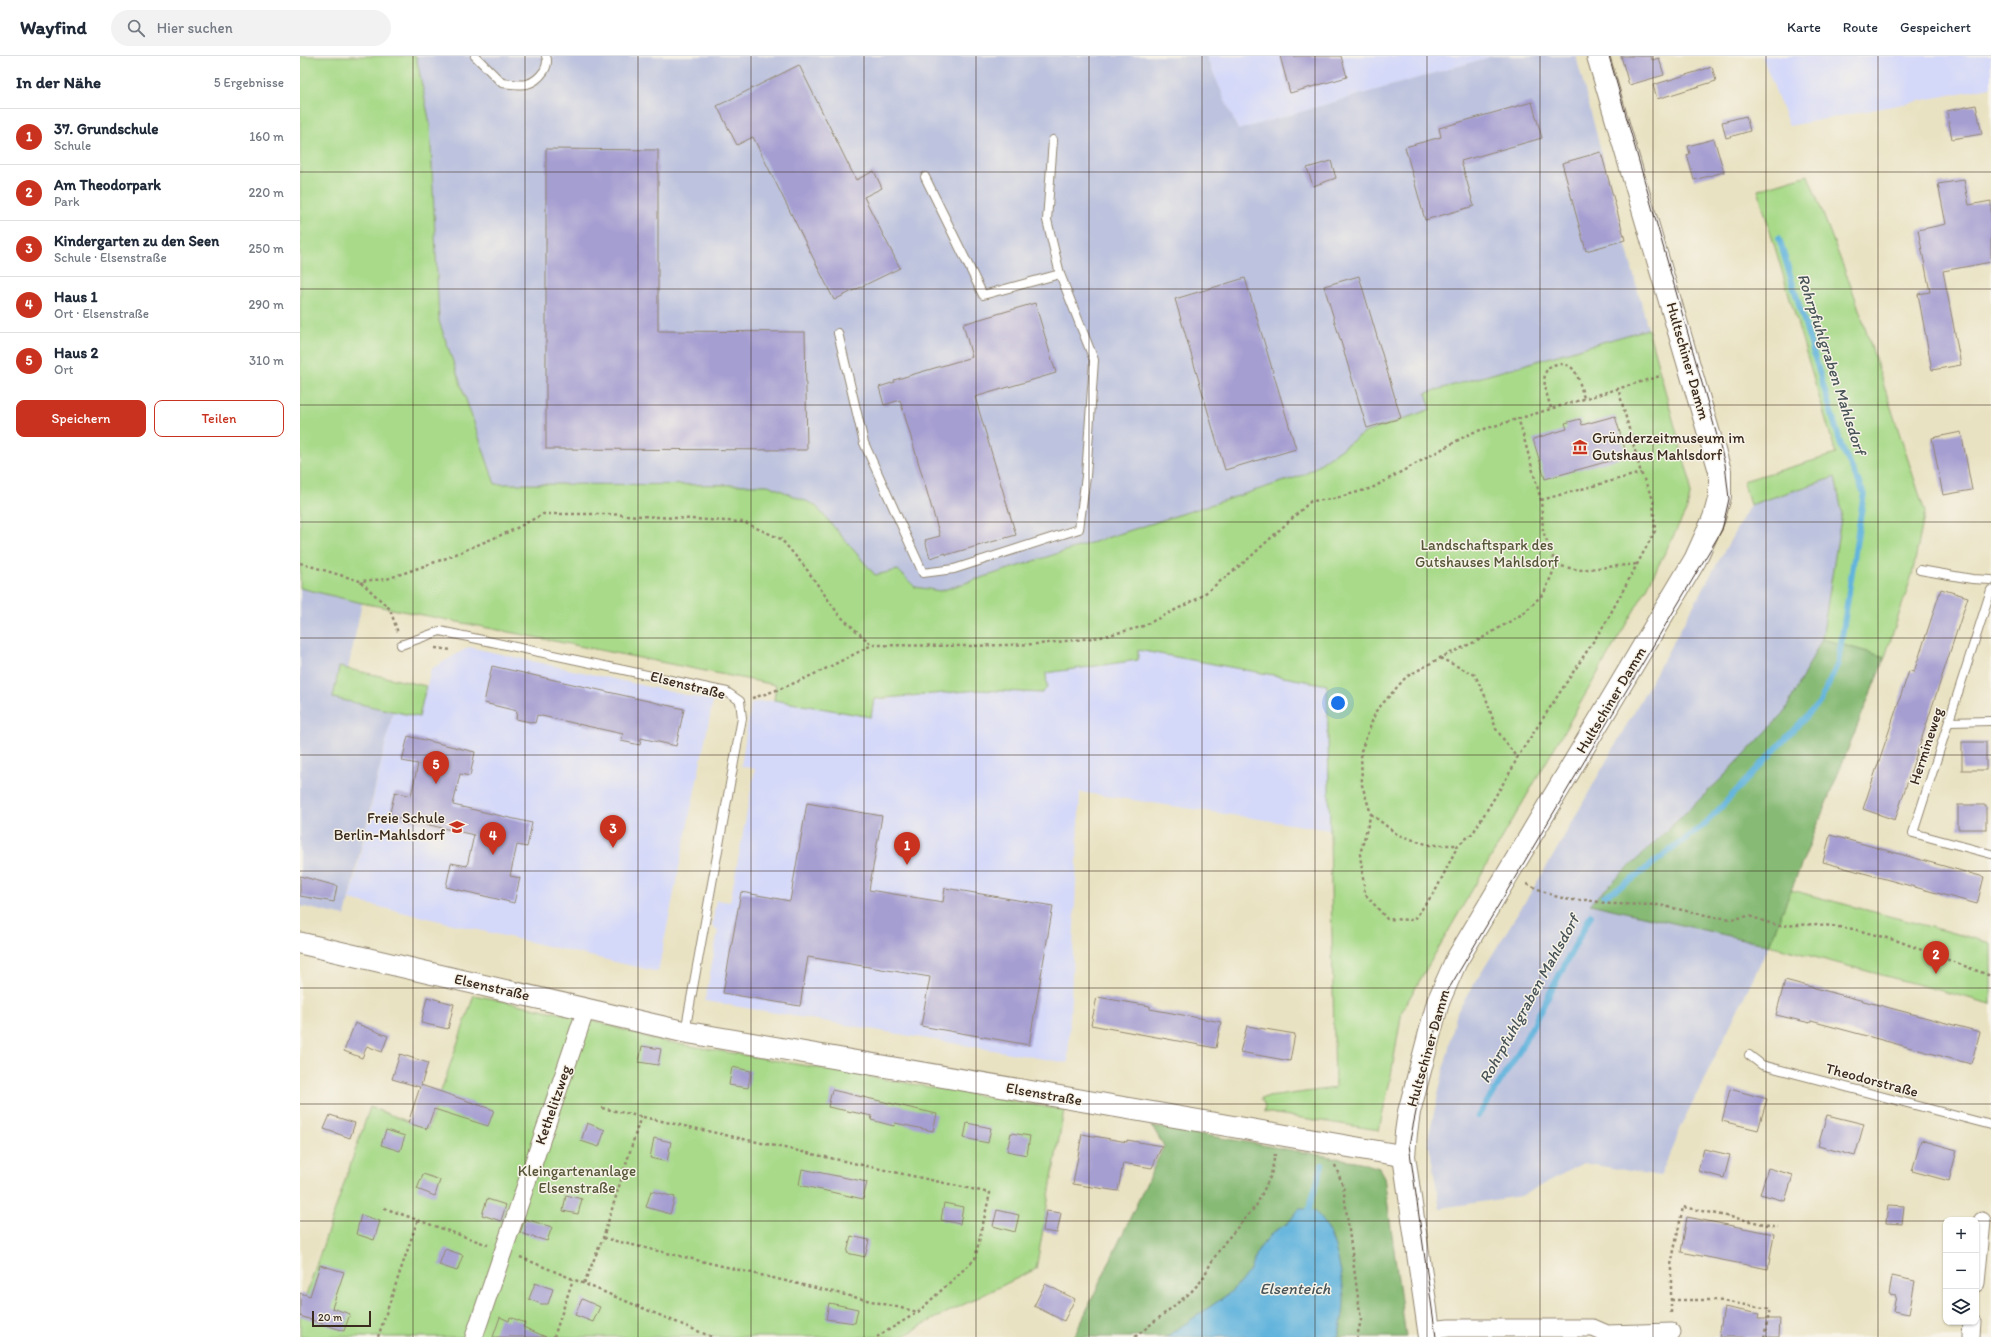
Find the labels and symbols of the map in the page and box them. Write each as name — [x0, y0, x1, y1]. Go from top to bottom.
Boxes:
water label: Rohrpfuhlgraben Mahlsdorf — [1794, 271, 1871, 460]
street label: Hultschiner Damm — [1663, 300, 1713, 422]
place label: Gründerzeitmuseum im Gutshaus Mahlsdorf — [1592, 429, 1745, 464]
museum icon: Gründerzeitmuseum im Gutshaus Mahlsdorf — [1571, 438, 1589, 456]
park label: Landschaftspark des Gutshauses Mahlsdorf — [1415, 536, 1559, 571]
street label: Hultschiner Damm — [1572, 643, 1650, 757]
street label: Elsenstraße — [649, 667, 727, 703]
your location — [1328, 693, 1348, 713]
street label: Hermineweg — [1905, 705, 1947, 787]
pin: 5 — [423, 751, 449, 784]
place label: Freie Schule Berlin-Mahlsdorf — [334, 809, 445, 844]
pin: 3 — [600, 815, 626, 848]
school or university icon: Freie Schule Berlin-Mahlsdorf — [448, 818, 466, 836]
pin: 4 — [480, 822, 506, 855]
pin: 1 — [894, 832, 920, 865]
water label: Rohrpfuhlgraben Mahlsdorf — [1475, 909, 1585, 1086]
pin: 2 — [1923, 941, 1949, 974]
street label: Elsenstraße — [453, 970, 531, 1004]
street label: Hultschiner Damm — [1403, 987, 1453, 1109]
street label: Theodorstraße — [1824, 1059, 1920, 1101]
street label: Kethelitzweg — [531, 1063, 575, 1147]
street label: Elsenstraße — [1005, 1078, 1083, 1110]
park label: Kleingartenanlage Elsenstraße — [518, 1162, 636, 1197]
water label: Elsenteich — [1260, 1279, 1331, 1298]
scale bar — [312, 1309, 371, 1328]

